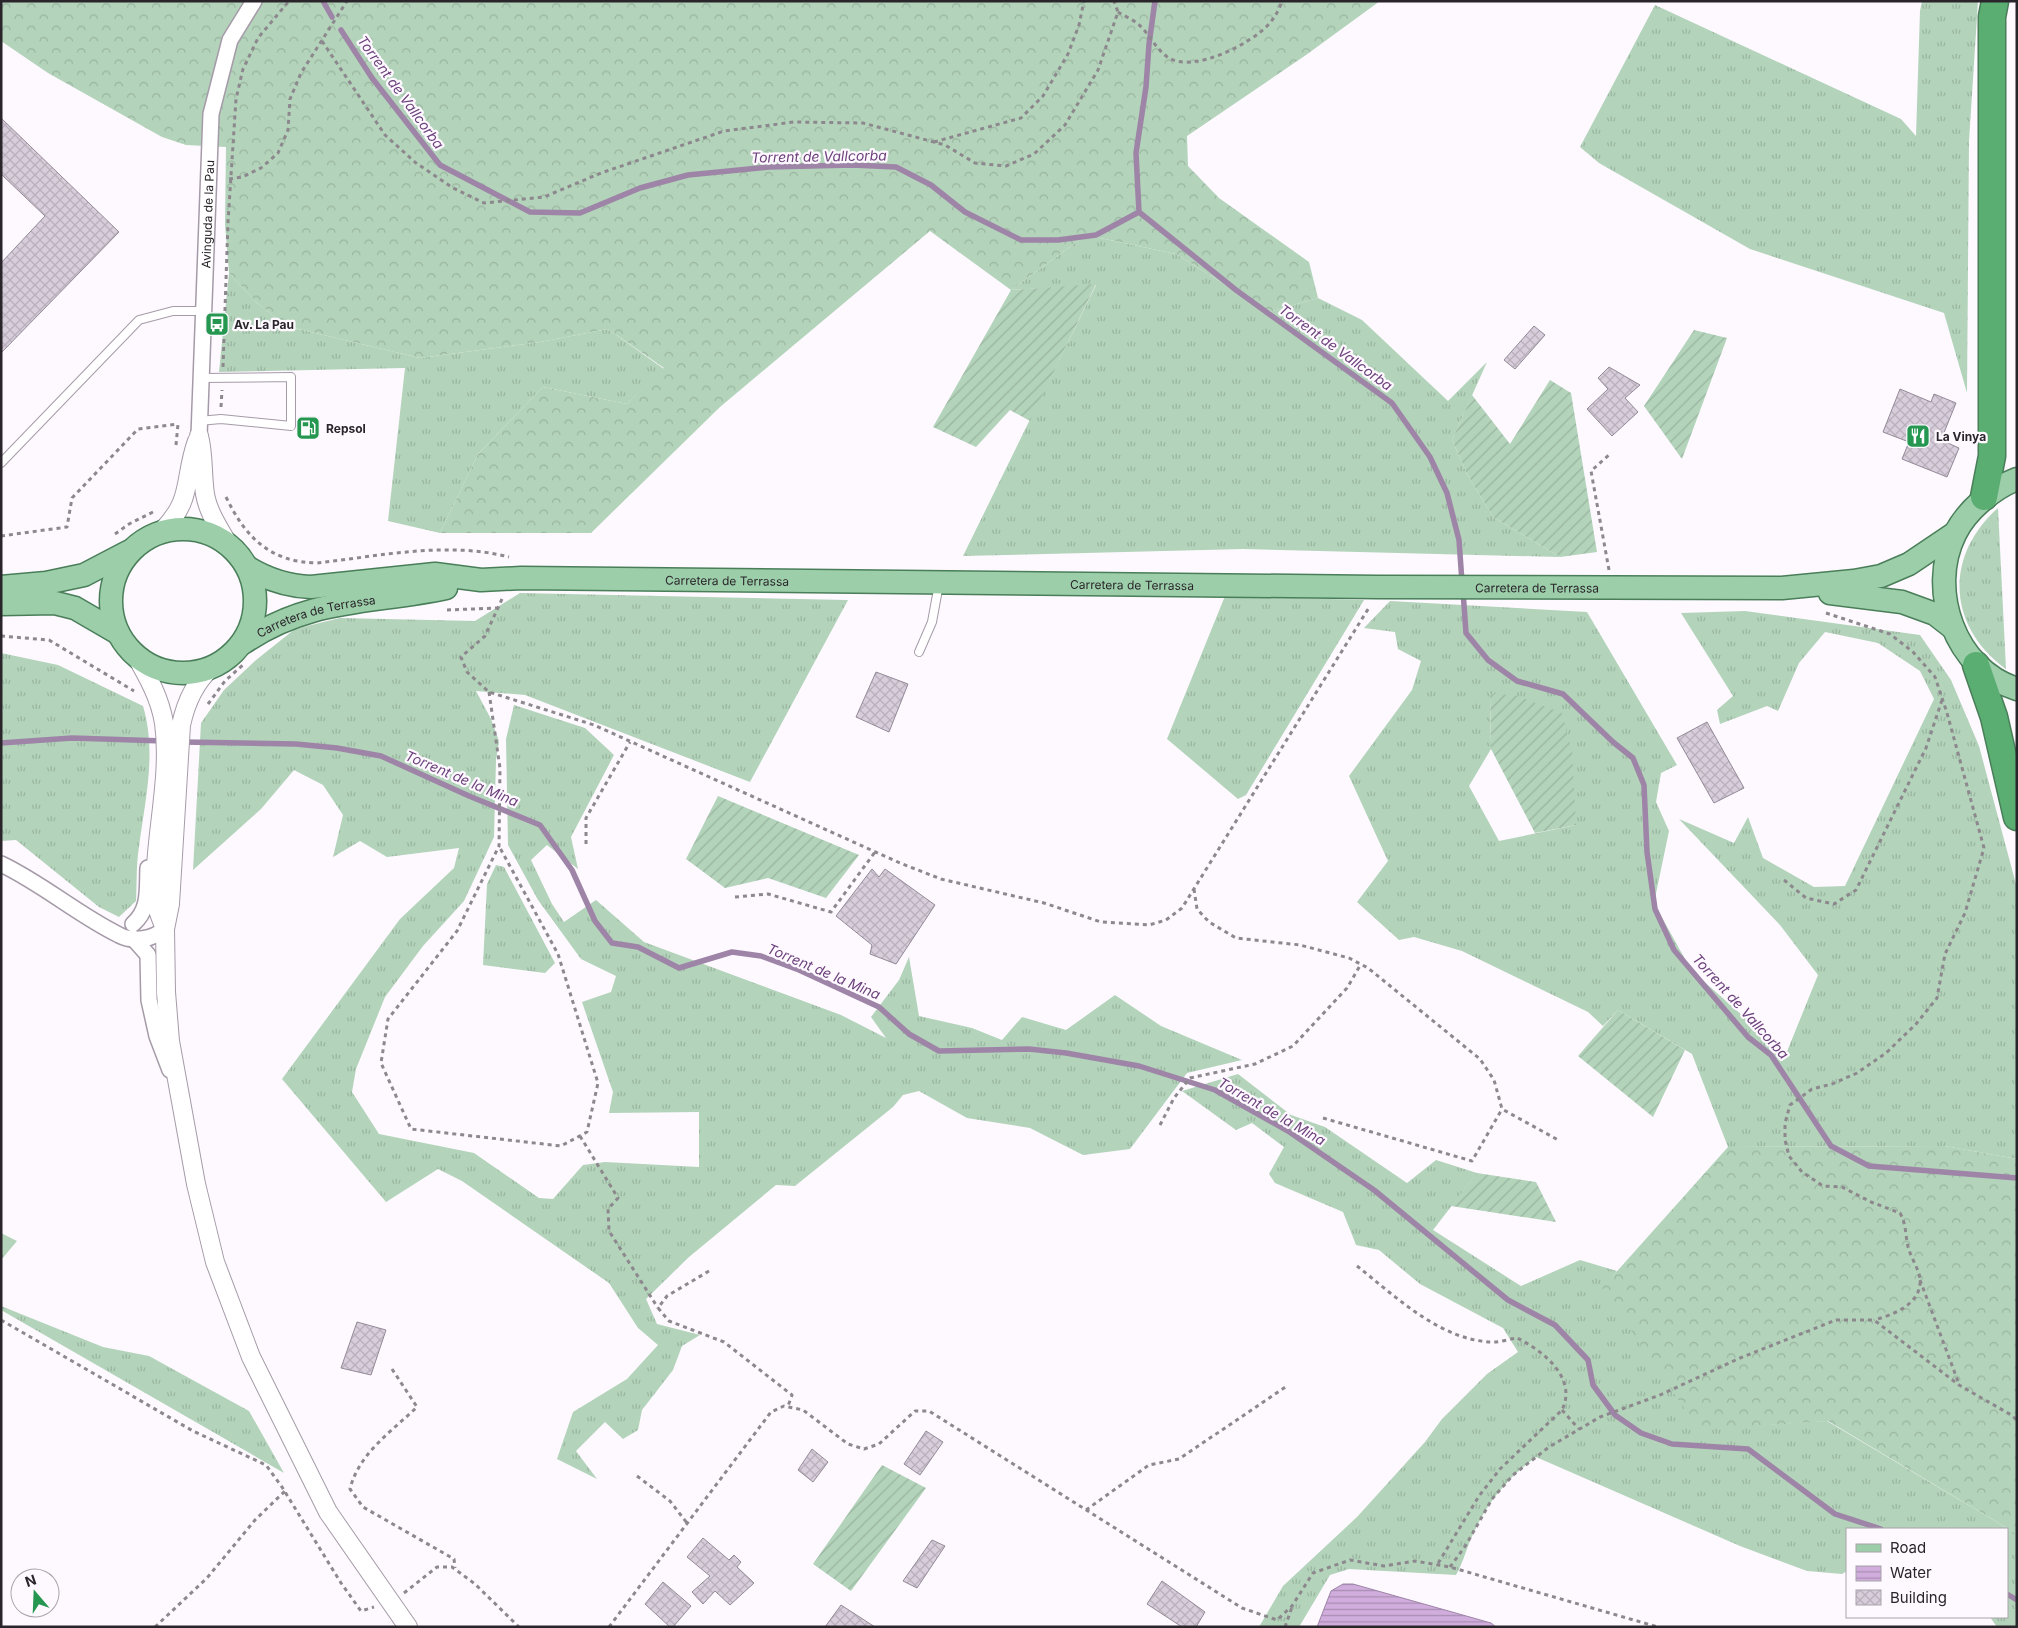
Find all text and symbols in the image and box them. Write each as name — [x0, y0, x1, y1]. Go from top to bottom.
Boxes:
water label: Torrent de Vallcorba — [354, 32, 448, 152]
water label: Torrent de Vallcorba — [751, 146, 887, 166]
street label: Avinguda de la Pau — [198, 160, 217, 269]
water label: Torrent de Vallcorba — [1276, 300, 1396, 394]
bus stop icon: Av. La Pau — [204, 311, 230, 337]
place label: Av. La Pau — [234, 317, 294, 332]
fuel station icon: Repsol — [295, 415, 321, 441]
place label: Repsol — [326, 421, 366, 436]
restaurant icon: La Vinya — [1905, 423, 1931, 449]
place label: La Vinya — [1936, 429, 1986, 444]
street label: Carretera de Terrassa — [665, 572, 789, 588]
street label: Carretera de Terrassa — [1070, 576, 1194, 593]
street label: Carretera de Terrassa — [1475, 580, 1599, 595]
street label: Carretera de Terrassa — [254, 592, 376, 640]
water label: Torrent de la Mina — [403, 746, 521, 810]
water label: Torrent de la Mina — [765, 939, 883, 1003]
water label: Torrent de Vallcorba — [1689, 950, 1793, 1062]
water label: Torrent de la Mina — [1215, 1073, 1329, 1149]
legend — [1846, 1528, 2008, 1618]
text: Road — [1890, 1538, 1926, 1557]
text: Water — [1890, 1563, 1932, 1582]
north arrow — [10, 1568, 60, 1618]
text: N — [23, 1570, 38, 1590]
text: Building — [1890, 1588, 1947, 1607]

